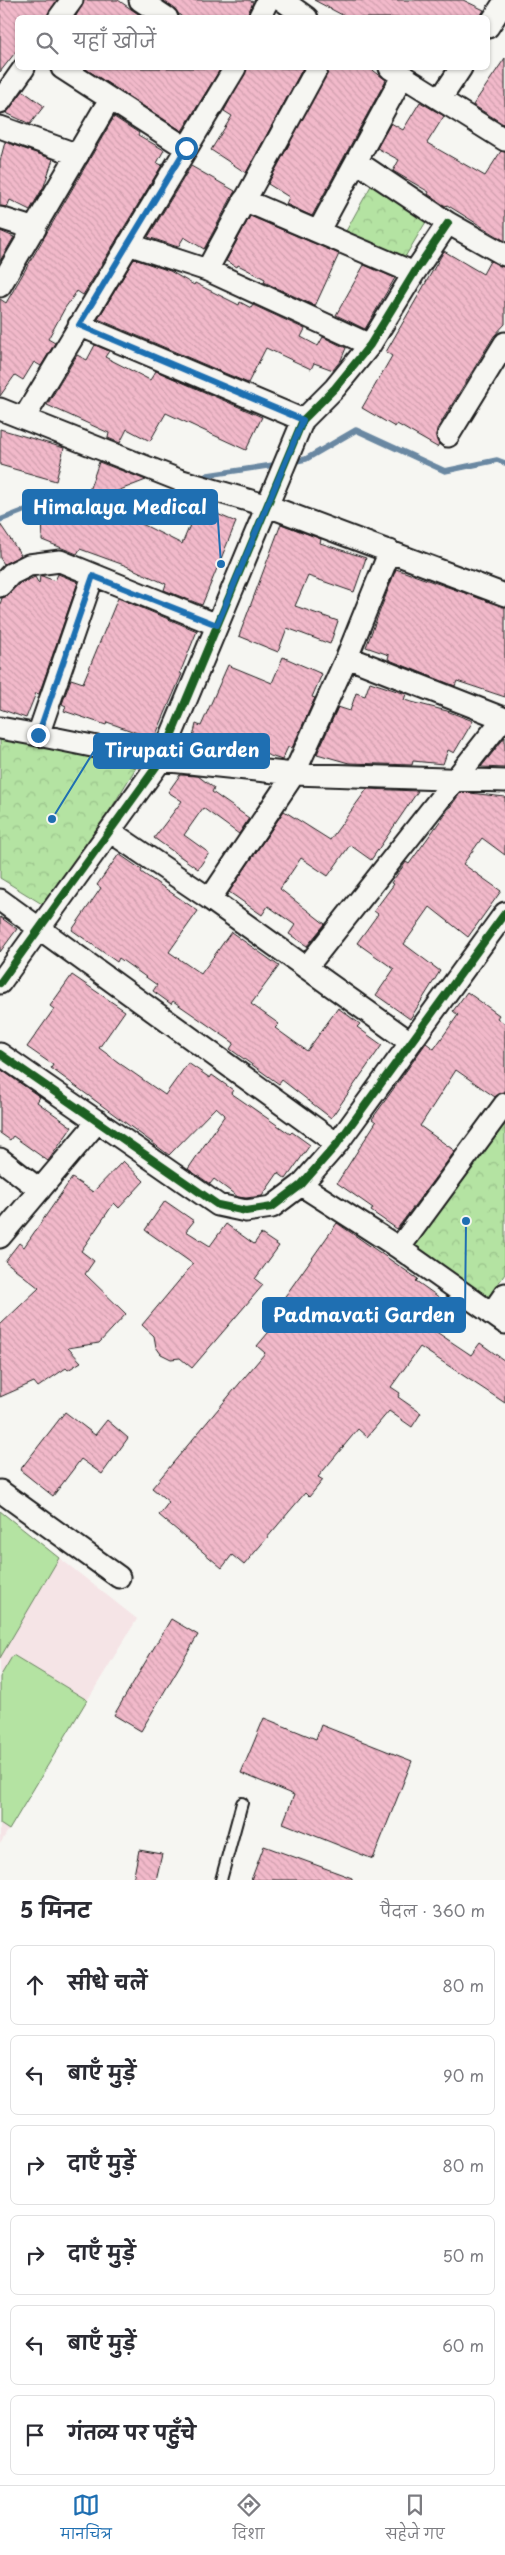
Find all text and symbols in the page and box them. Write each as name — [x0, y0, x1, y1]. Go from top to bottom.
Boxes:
search box — [15, 15, 490, 70]
text: यहाँ खोजें — [73, 26, 156, 54]
icon: search — [33, 29, 61, 57]
route start — [175, 137, 198, 160]
callout: Himalaya Medical — [23, 490, 217, 524]
text: Himalaya Medical — [33, 492, 207, 520]
route end — [27, 724, 50, 747]
callout: Tirupati Garden — [94, 734, 269, 768]
text: Tirupati Garden — [105, 735, 259, 763]
callout: Padmavati Garden — [263, 1298, 465, 1332]
text: Padmavati Garden — [273, 1300, 455, 1328]
text: 5 मिनट — [20, 1893, 91, 1925]
text: पैदल · 360 m — [380, 1898, 485, 1922]
text: सीधे चलें — [68, 1968, 147, 1996]
icon: ahead — [21, 1971, 49, 1999]
text: 80 m — [442, 1973, 484, 1997]
text: बाएँ मुड़ें — [68, 2058, 136, 2086]
icon: left — [21, 2061, 49, 2089]
text: 90 m — [443, 2063, 484, 2087]
text: दाएँ मुड़ें — [68, 2148, 135, 2176]
icon: right — [21, 2151, 49, 2179]
text: 80 m — [442, 2153, 484, 2177]
text: दाएँ मुड़ें — [68, 2238, 135, 2266]
icon: right — [21, 2241, 49, 2269]
text: 50 m — [443, 2243, 484, 2267]
text: बाएँ मुड़ें — [68, 2328, 136, 2356]
icon: left — [21, 2331, 49, 2359]
text: 60 m — [442, 2333, 484, 2357]
text: गंतव्य पर पहुँचे — [68, 2418, 196, 2446]
icon: arrive — [21, 2421, 49, 2449]
tab: मानचित्र — [60, 2491, 112, 2550]
tab: दिशा — [233, 2491, 265, 2550]
tab: सहेजे गए — [385, 2491, 445, 2550]

